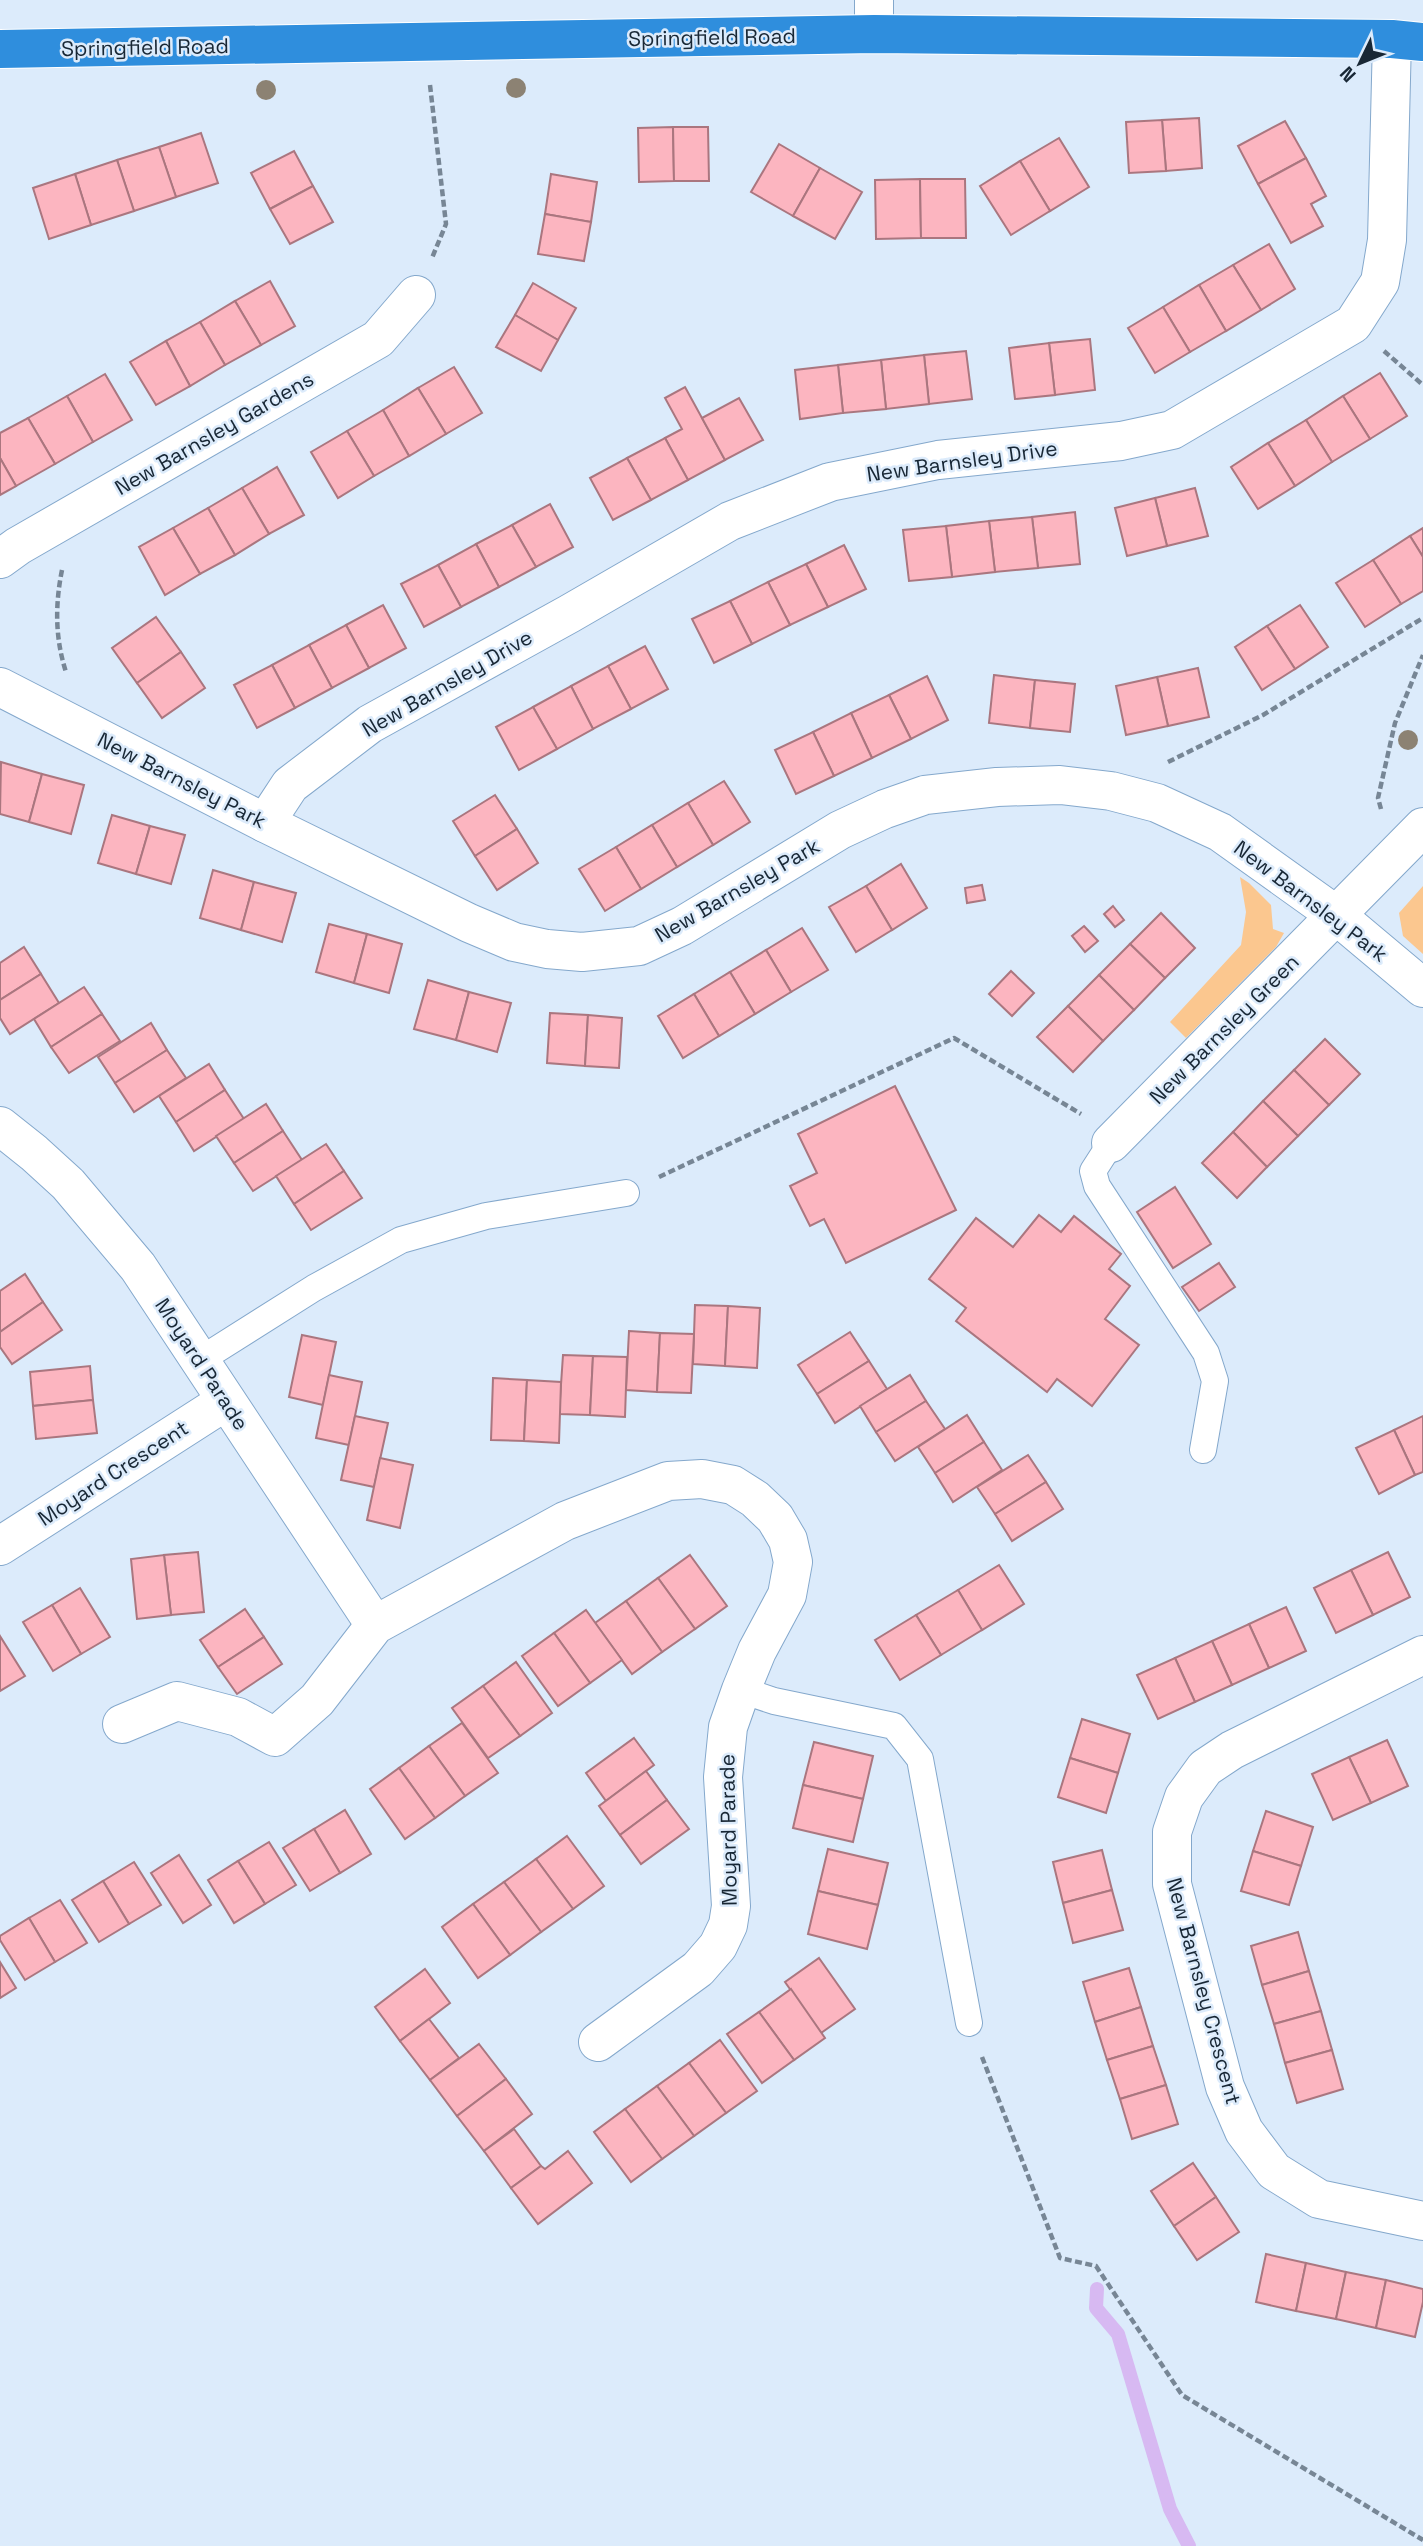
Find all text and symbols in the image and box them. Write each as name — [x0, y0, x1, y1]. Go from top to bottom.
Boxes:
street label: Springfield Road — [628, 22, 796, 52]
north arrow — [1325, 28, 1395, 98]
street label: Springfield Road — [61, 32, 229, 62]
text: N — [1334, 61, 1361, 87]
street label: New Barnsley Gardens — [110, 365, 318, 501]
street label: New Barnsley Drive — [865, 434, 1059, 488]
street label: New Barnsley Drive — [357, 623, 537, 743]
street label: New Barnsley Park — [93, 726, 271, 834]
street label: New Barnsley Park — [650, 832, 824, 948]
street label: New Barnsley Park — [1229, 834, 1393, 968]
street label: New Barnsley Green — [1143, 948, 1305, 1110]
street label: Moyard Parade — [149, 1293, 255, 1435]
street label: Moyard Crescent — [33, 1414, 193, 1532]
street label: Moyard Parade — [713, 1754, 743, 1906]
street label: New Barnsley Crescent — [1161, 1875, 1247, 2107]

